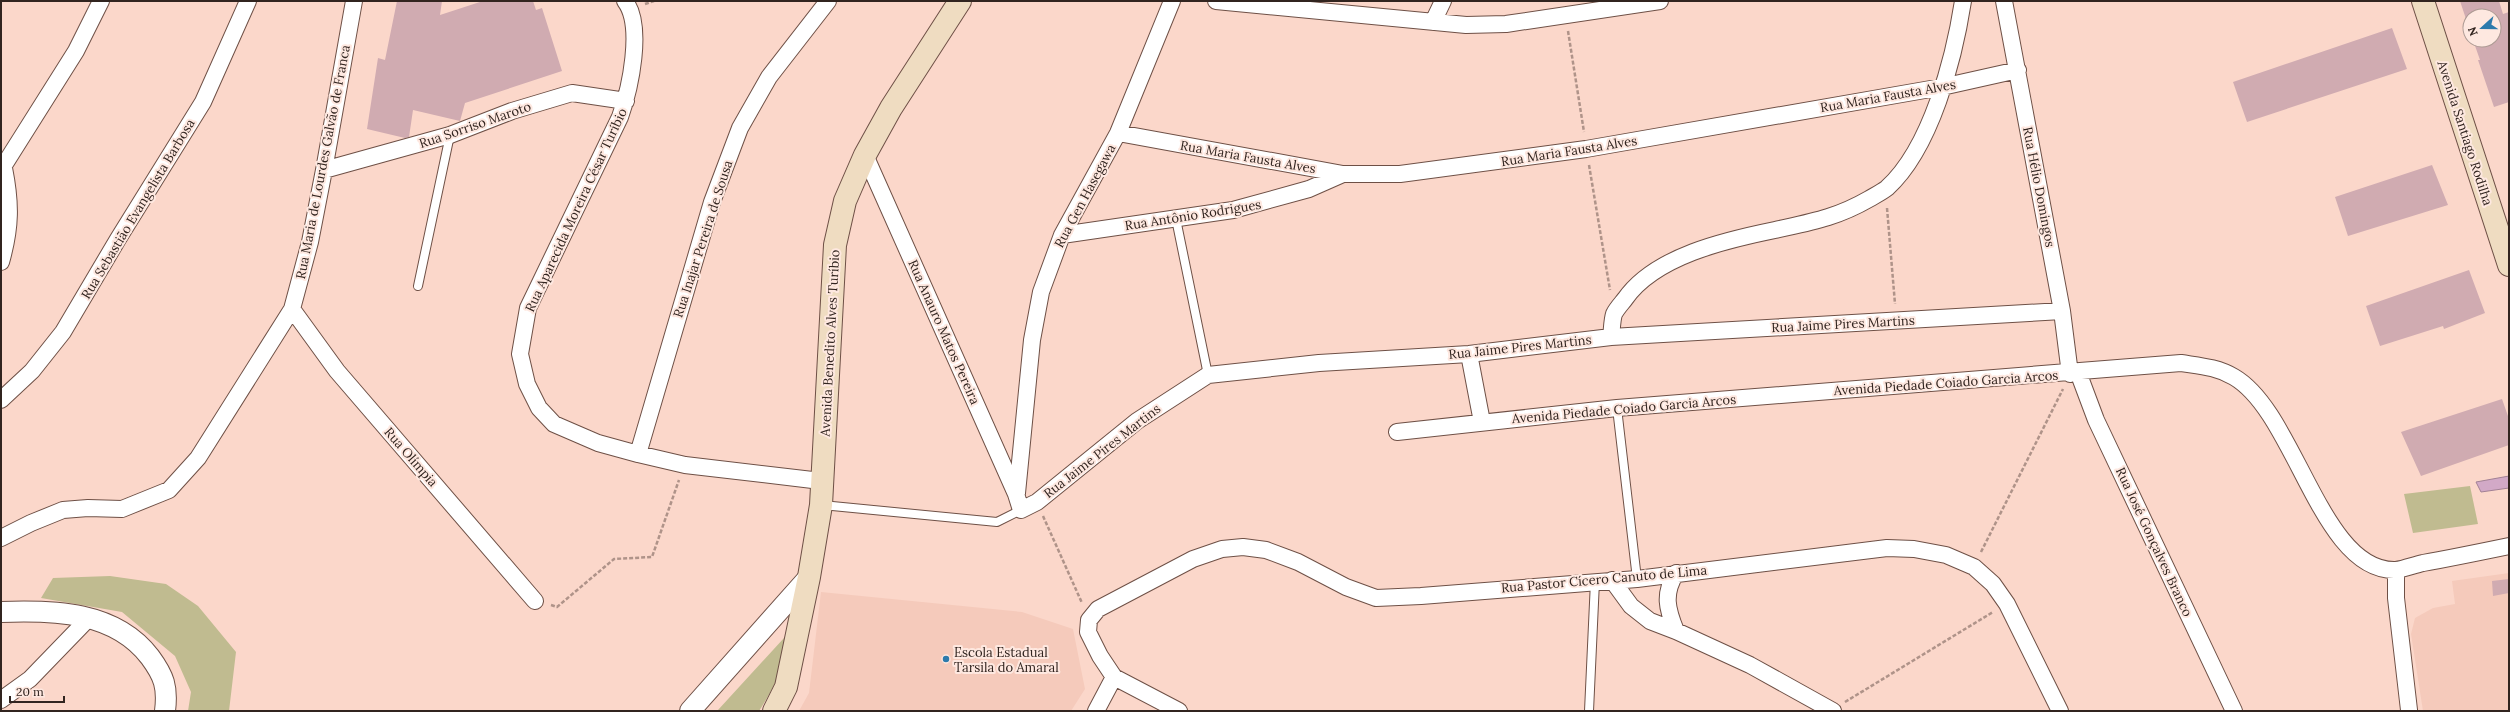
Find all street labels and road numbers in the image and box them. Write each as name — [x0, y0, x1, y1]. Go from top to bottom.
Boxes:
street label: Rua Maria de Lourdes Galvão de Franca — [292, 43, 354, 281]
street label: Avenida Santiago Rodilha — [2433, 57, 2497, 208]
street label: Rua Maria Fausta Alves — [1819, 76, 1957, 116]
street label: Rua Sorriso Maroto — [417, 98, 534, 152]
street label: Rua Aparecida Moreira César Turíbio — [521, 105, 631, 315]
street label: Rua Sebastião Evangelista Barbosa — [77, 116, 199, 302]
street label: Rua Hélio Domingos — [2019, 125, 2059, 249]
street label: Rua Maria Fausta Alves — [1500, 132, 1638, 170]
street label: Rua Maria Fausta Alves — [1179, 137, 1317, 177]
street label: Rua Gen Hasegawa — [1051, 141, 1120, 251]
street label: Rua Inajar Pereira de Sousa — [670, 158, 737, 320]
street label: Rua Antônio Rodrigues — [1124, 196, 1262, 234]
street label: Avenida Benedito Alves Turíbio — [817, 249, 843, 438]
street label: Rua Anauro Matos Pereira — [904, 257, 984, 407]
street label: Rua Jaime Pires Martins — [1771, 312, 1915, 336]
street label: Rua Jaime Pires Martins — [1448, 331, 1592, 363]
street label: Avenida Piedade Coiado Garcia Arcos — [1832, 367, 2059, 399]
street label: Avenida Piedade Coiado Garcia Arcos — [1510, 391, 1737, 427]
street label: Rua Jaime Pires Martins — [1040, 400, 1164, 502]
street label: Rua Olímpia — [381, 424, 442, 490]
street label: Rua José Gonçalves Branco — [2112, 465, 2196, 620]
street label: Rua Pastor Cícero Canuto de Lima — [1500, 561, 1708, 596]

